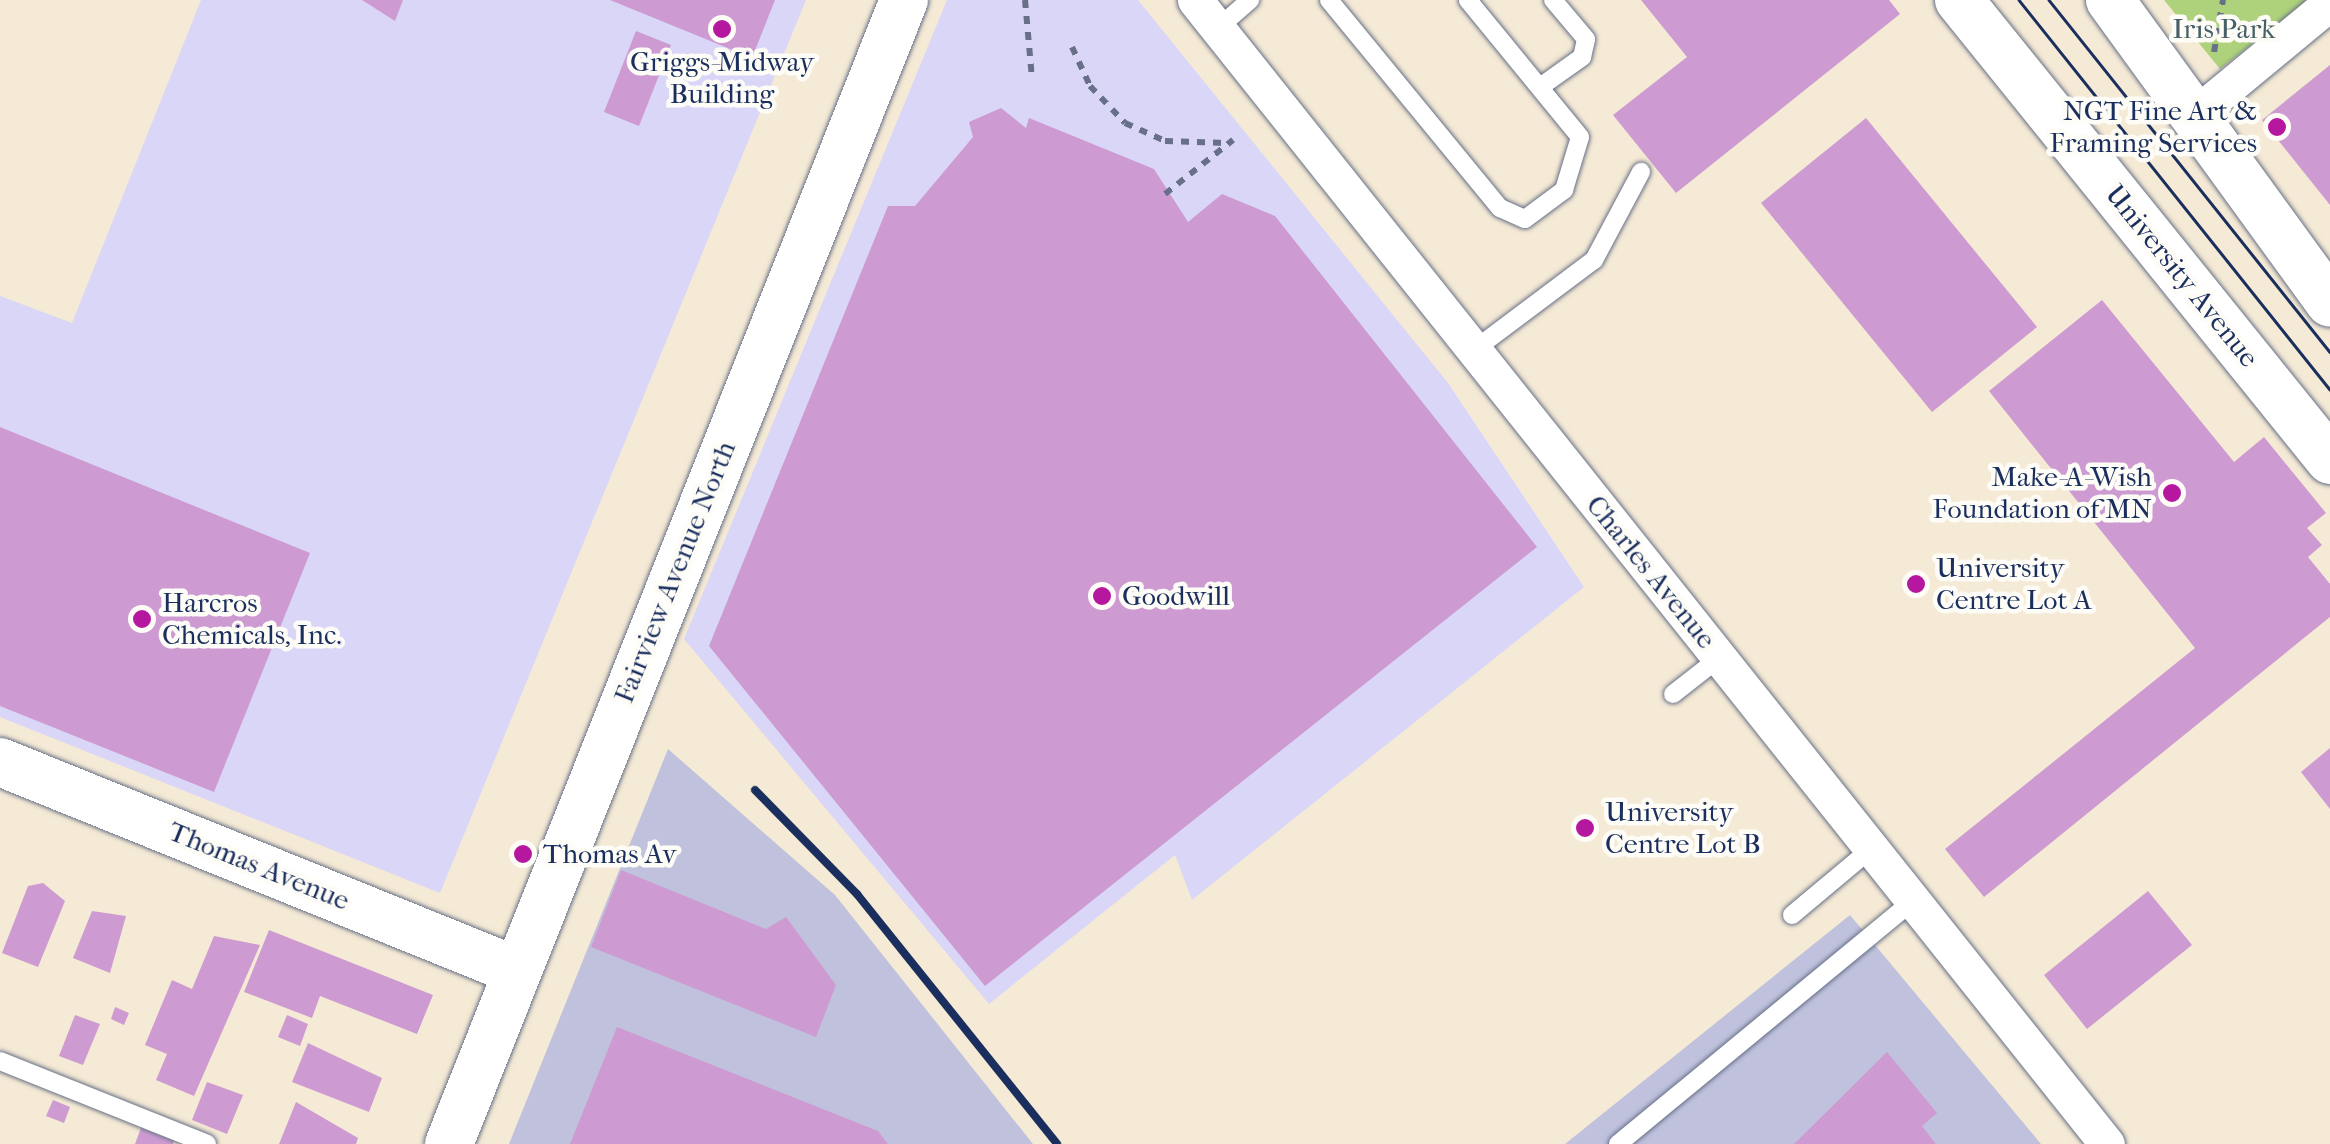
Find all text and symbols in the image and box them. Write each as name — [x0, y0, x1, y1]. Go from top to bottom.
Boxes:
park label: Iris Park — [2172, 12, 2276, 46]
marker: Griggs-Midway Building — [711, 18, 733, 40]
place label: Griggs-Midway Building — [630, 45, 814, 111]
place label: NGT Fine Art & Framing Services — [2049, 94, 2257, 160]
marker: NGT Fine Art & Framing Services — [2266, 116, 2288, 138]
street label: University Avenue — [2098, 178, 2266, 374]
street label: Fairview Avenue North — [607, 436, 743, 708]
place label: Make-A-Wish Foundation of MN — [1933, 460, 2152, 526]
marker: Make-A-Wish Foundation of MN — [2161, 482, 2183, 504]
street label: Charles Avenue — [1579, 489, 1723, 655]
place label: University Centre Lot A — [1936, 551, 2092, 617]
marker: University Centre Lot A — [1905, 573, 1927, 595]
place label: Goodwill — [1122, 579, 1230, 613]
marker: Goodwill — [1091, 585, 1113, 607]
place label: Harcros Chemicals, Inc. — [162, 586, 342, 652]
marker: Harcros Chemicals, Inc. — [131, 608, 153, 630]
place label: University Centre Lot B — [1605, 795, 1761, 861]
street label: Thomas Avenue — [164, 814, 354, 918]
marker: University Centre Lot B — [1574, 817, 1596, 839]
place label: Thomas Av — [543, 837, 676, 871]
marker: Thomas Av — [512, 843, 534, 865]

